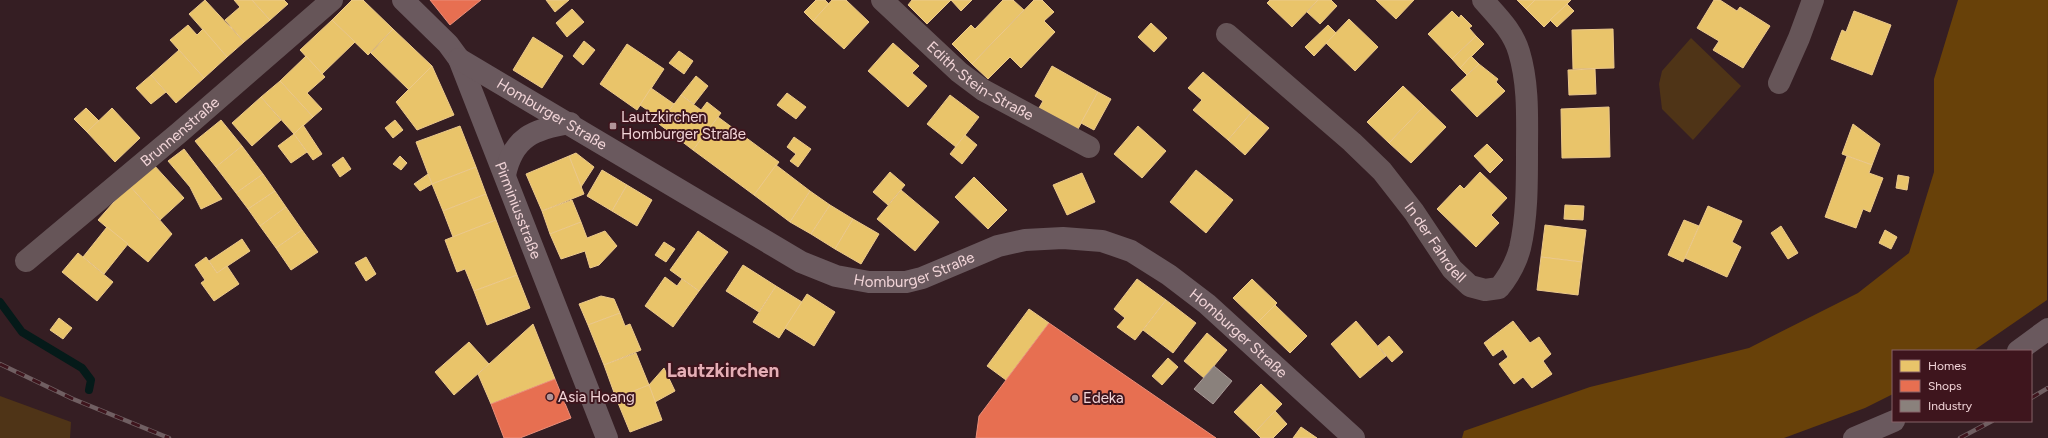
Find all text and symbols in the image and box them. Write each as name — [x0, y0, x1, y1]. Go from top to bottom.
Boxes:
street label: Edith-Stein-Straße — [923, 37, 1037, 124]
street label: Homburger Straße — [493, 74, 610, 154]
street label: Brunnenstraße — [137, 93, 223, 170]
place label: Lautzkirchen Homburger Straße — [621, 108, 746, 143]
marker: Lautzkirchen Homburger Straße — [608, 121, 618, 131]
street label: Pirminiusstraße — [491, 159, 545, 261]
street label: In der Fahrdell — [1401, 198, 1470, 286]
street label: Homburger Straße — [852, 248, 977, 291]
street label: Homburger Straße — [1186, 285, 1291, 382]
legend — [1892, 350, 2032, 422]
district label: Lautzkirchen — [667, 359, 779, 382]
text: Homes — [1928, 359, 1967, 373]
text: Shops — [1928, 379, 1962, 393]
place label: Asia Hoang — [558, 388, 635, 406]
place label: Edeka — [1083, 389, 1124, 407]
marker: Asia Hoang — [545, 392, 555, 402]
marker: Edeka — [1070, 393, 1080, 403]
text: Industry — [1928, 399, 1973, 413]

